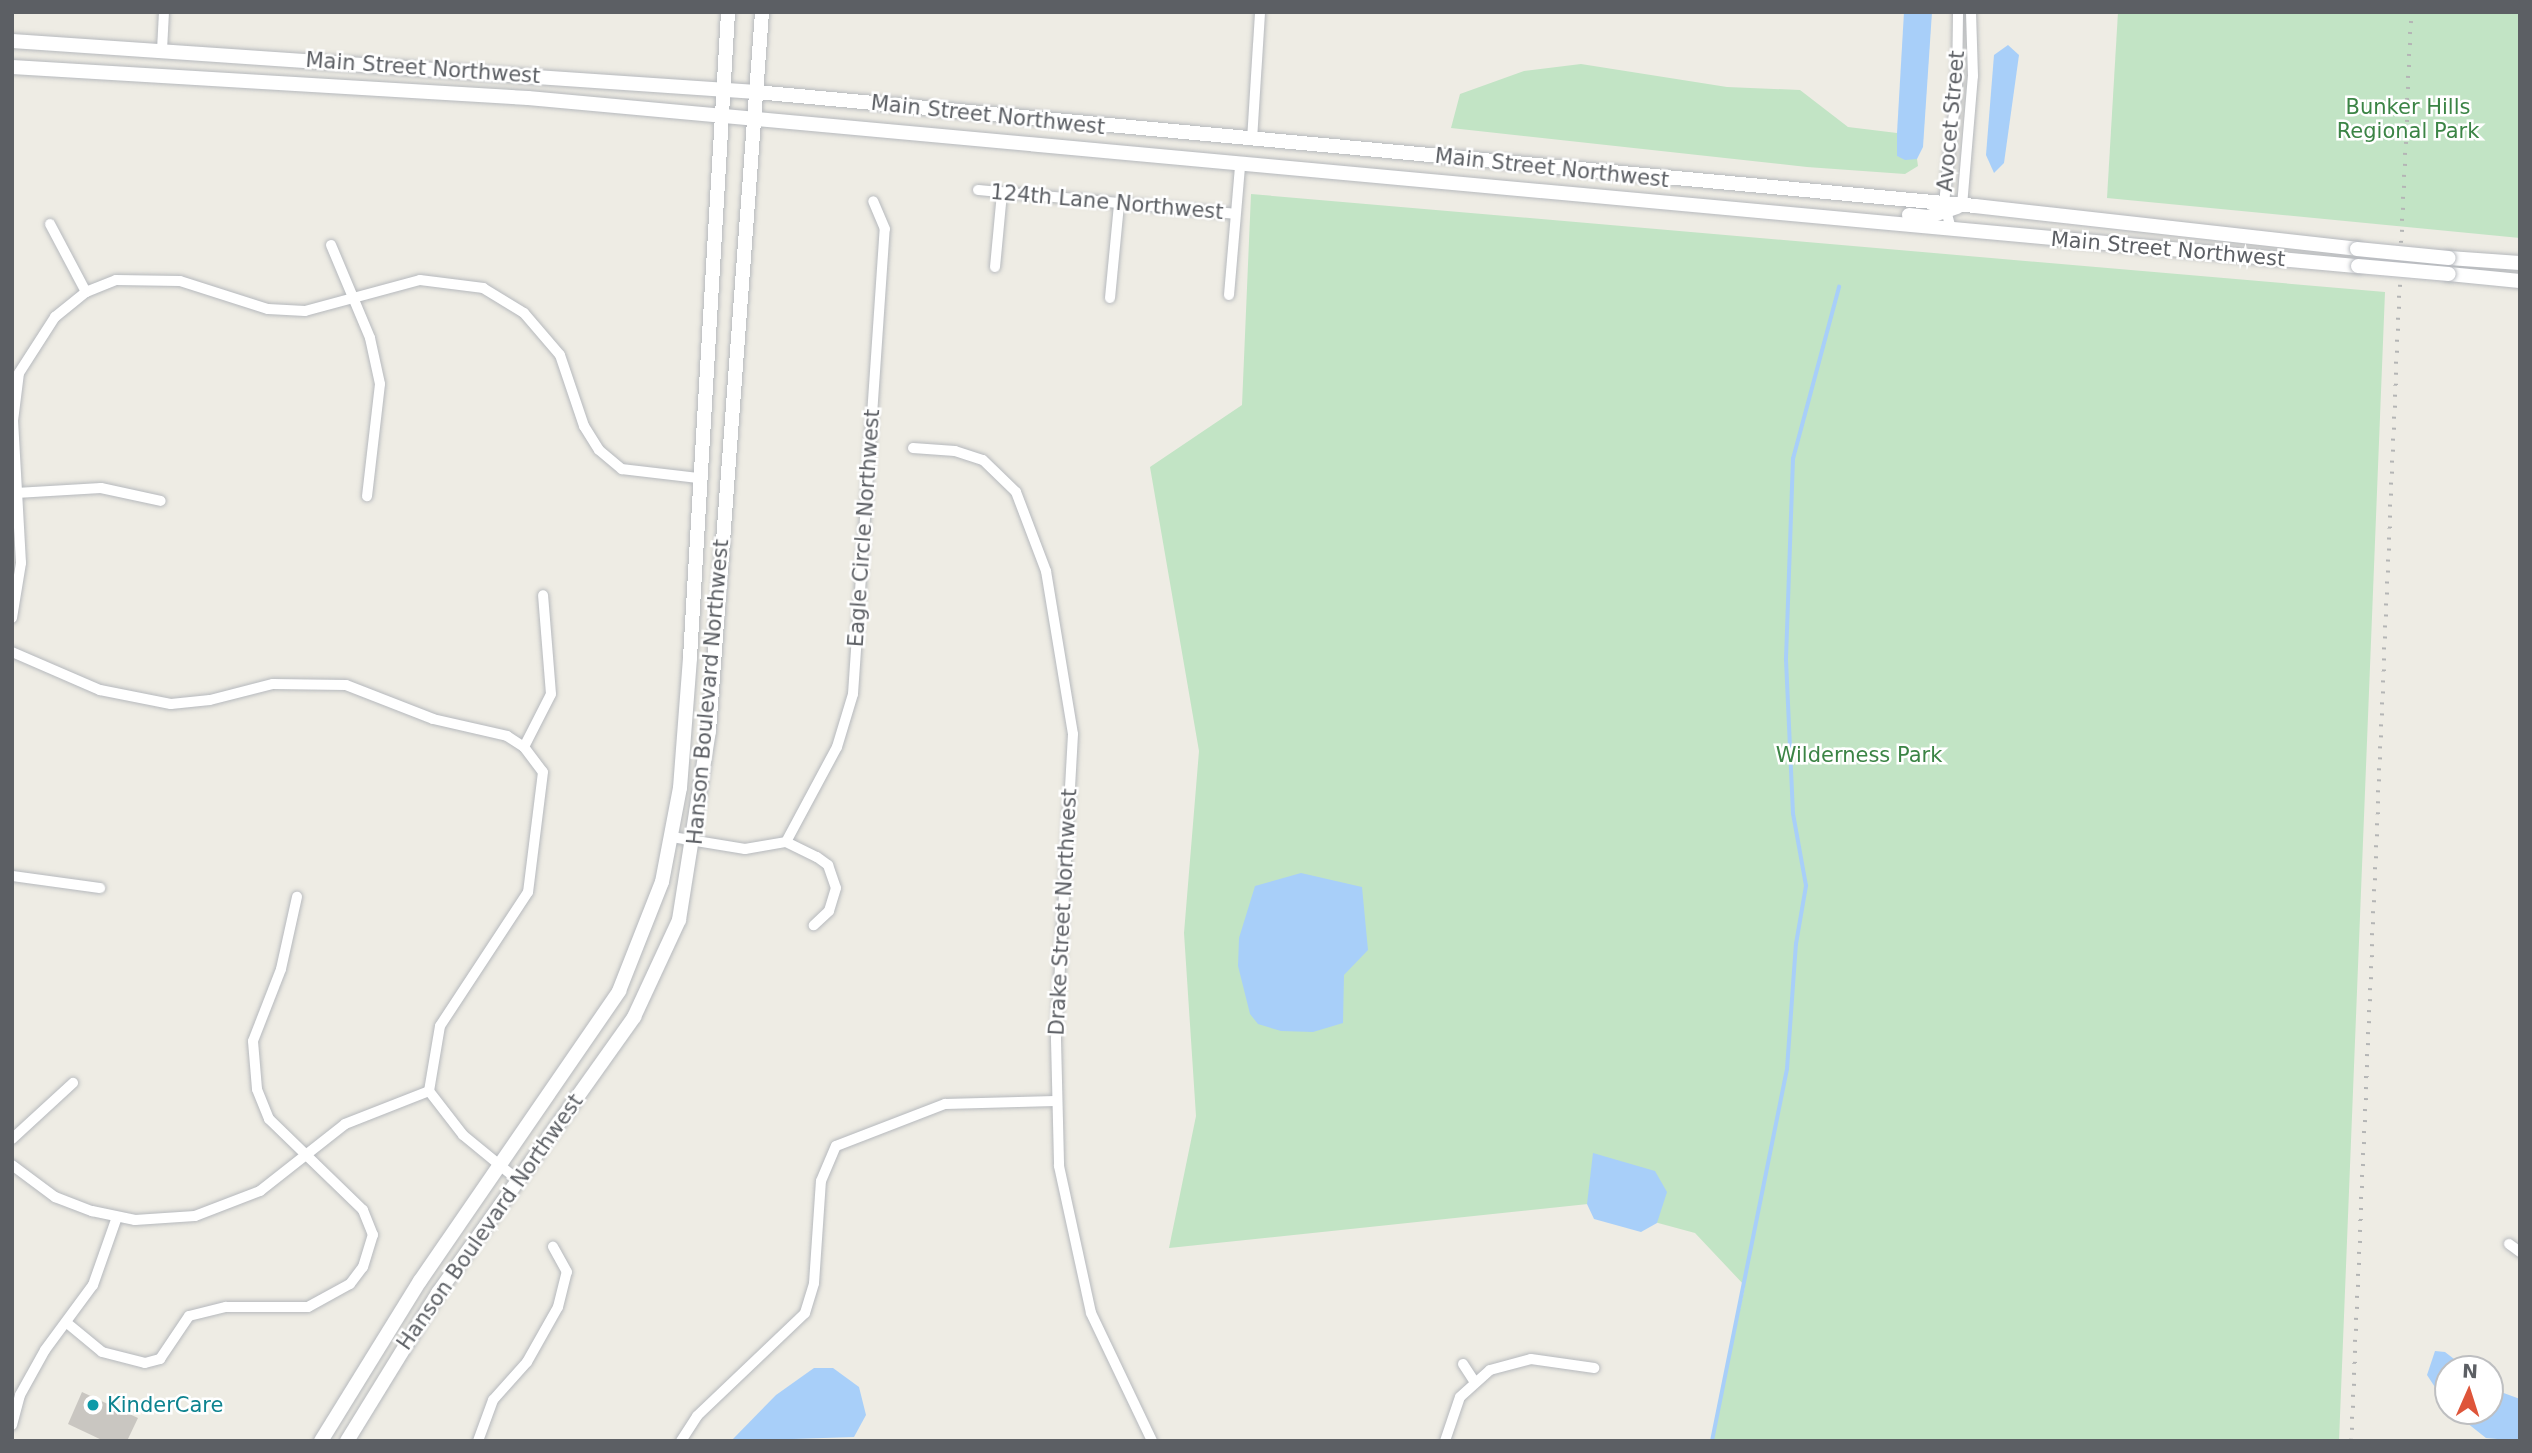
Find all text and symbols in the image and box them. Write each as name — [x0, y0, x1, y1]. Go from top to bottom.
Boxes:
street label: Main Street Northwest — [305, 47, 541, 89]
street label: Avocet Street — [1932, 49, 1970, 193]
street label: Main Street Northwest — [870, 90, 1106, 140]
park label: Bunker Hills Regional Park — [2337, 94, 2479, 144]
street label: Main Street Northwest — [1434, 143, 1670, 193]
street label: 124th Lane Northwest — [989, 179, 1225, 225]
street label: Main Street Northwest — [2050, 226, 2286, 272]
street label: Eagle Circle Northwest — [843, 408, 885, 648]
street label: Hanson Boulevard Northwest — [682, 538, 734, 846]
park label: Wilderness Park — [1776, 742, 1942, 768]
street label: Drake Street Northwest — [1044, 788, 1082, 1036]
street label: Hanson Boulevard Northwest — [392, 1089, 588, 1355]
north arrow — [2434, 1355, 2504, 1425]
text: N — [2461, 1360, 2479, 1382]
place label: KinderCare — [107, 1392, 223, 1418]
marker: KinderCare — [85, 1397, 101, 1413]

